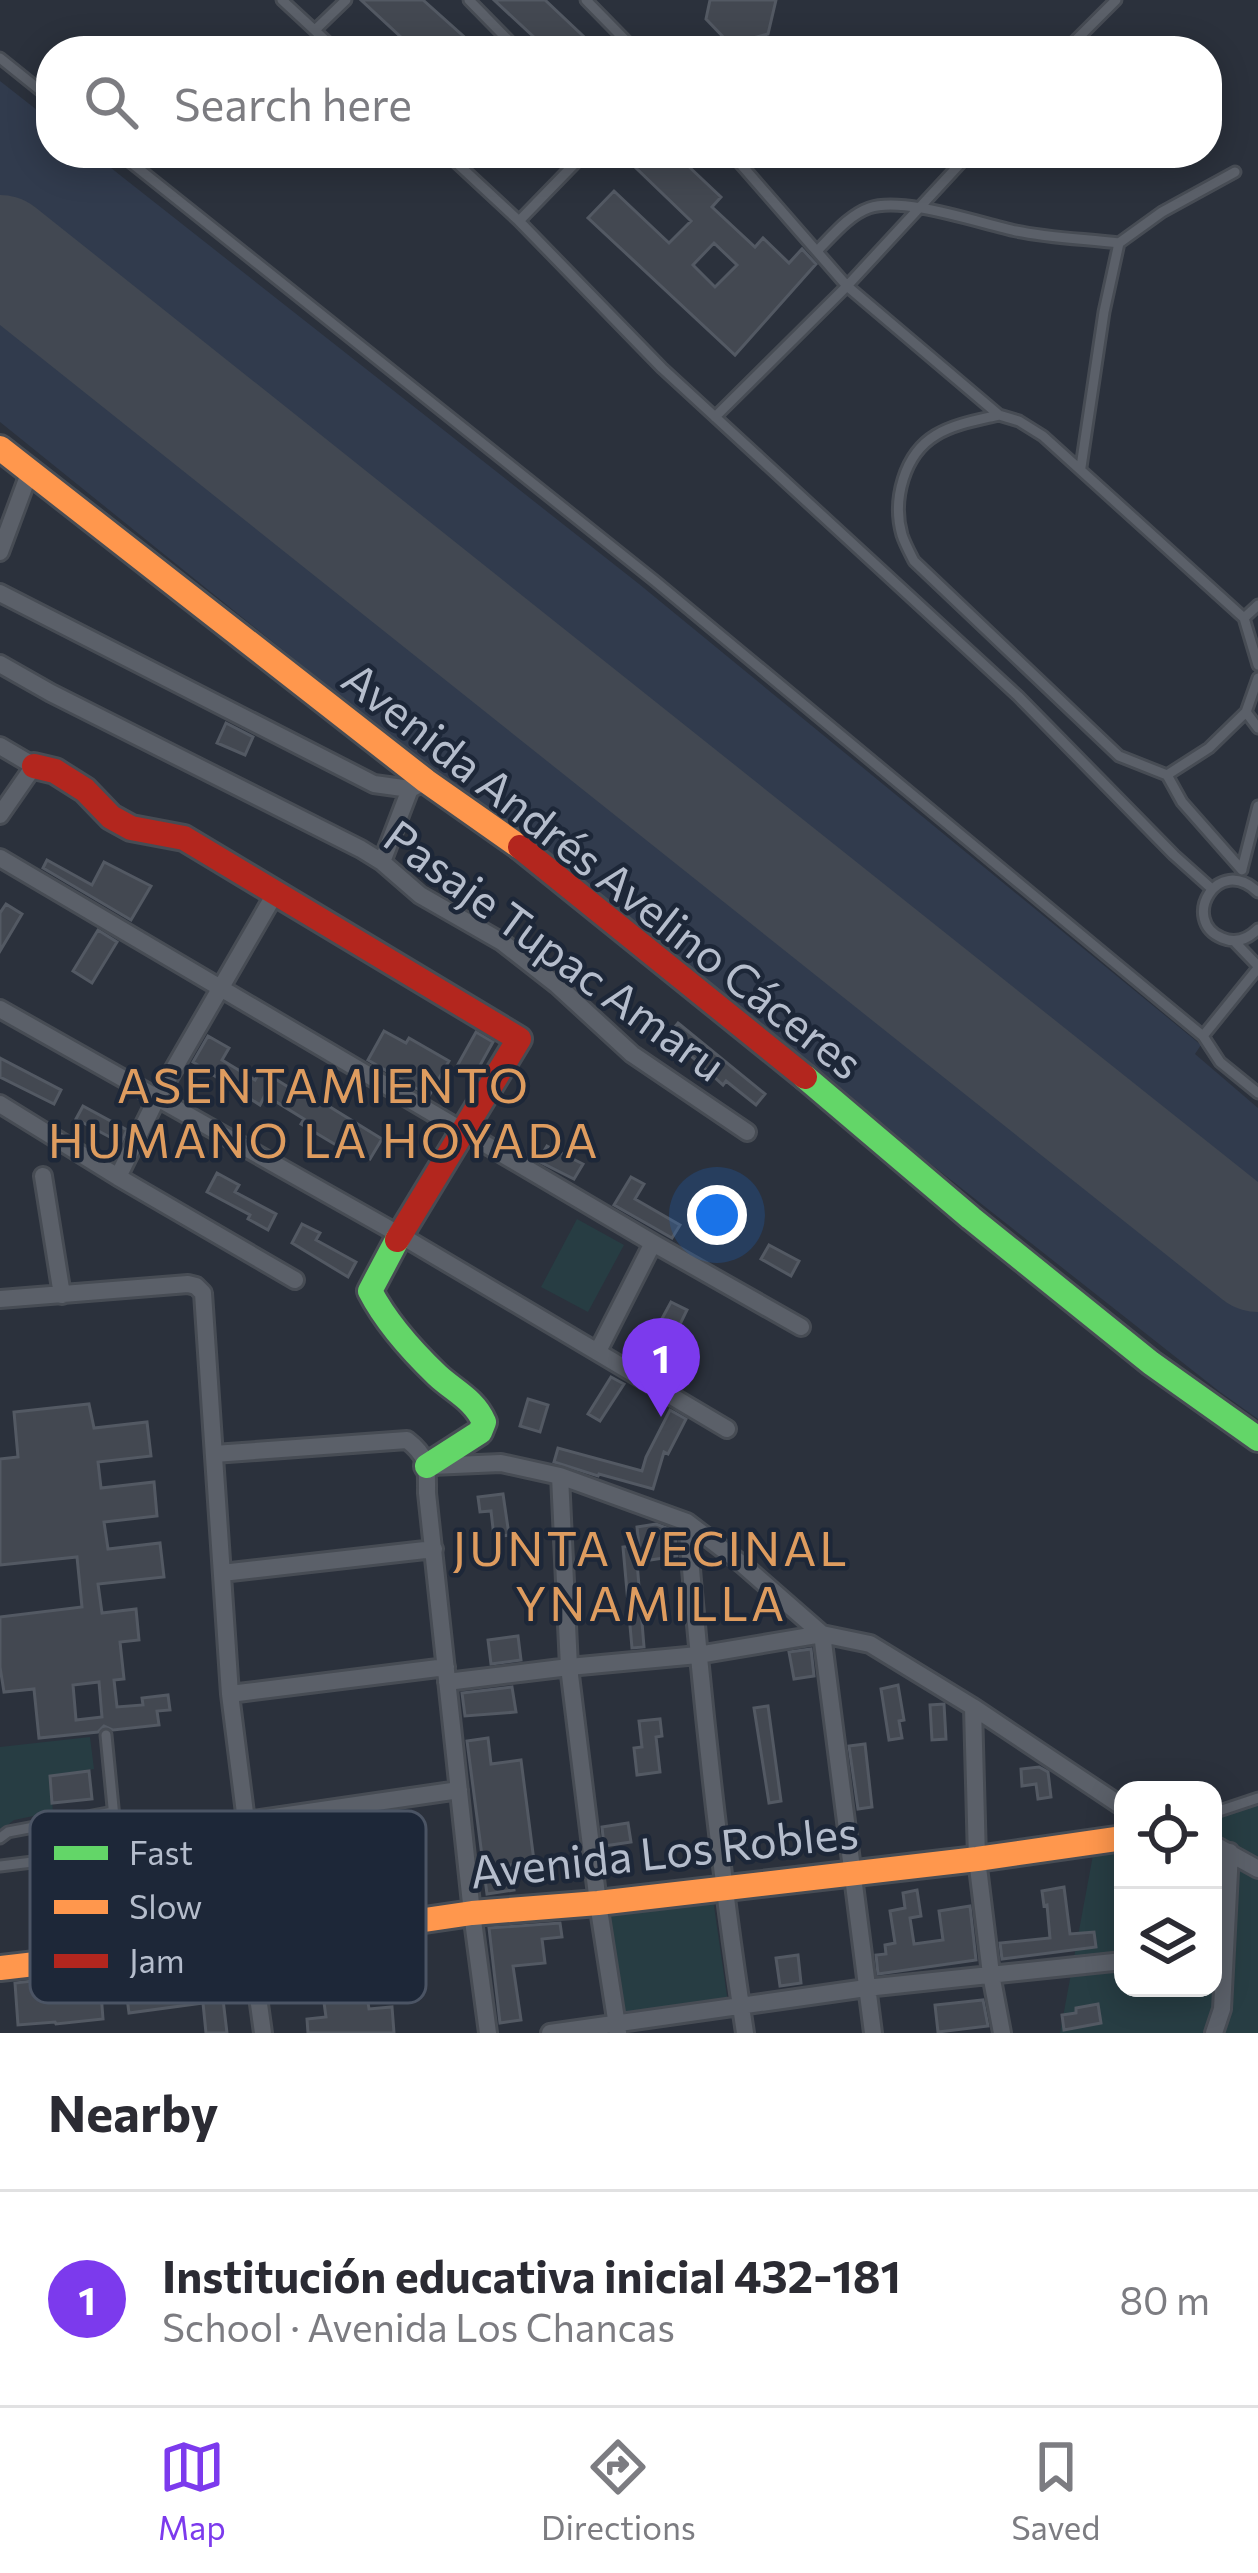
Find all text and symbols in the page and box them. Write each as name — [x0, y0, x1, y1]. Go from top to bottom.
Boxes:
search box — [36, 36, 1222, 168]
icon: search — [78, 69, 144, 135]
text: Search here — [174, 75, 412, 130]
street label: Avenida Andrés Avelino Cáceres — [333, 649, 875, 1089]
street label: Pasaje Tupac Amaru — [375, 807, 737, 1091]
district label: ASENTAMIENTO HUMANO LA HOYADA — [48, 1054, 600, 1168]
your location — [687, 1185, 747, 1245]
pin: 1 — [622, 1318, 700, 1417]
district label: JUNTA VECINAL YNAMILLA — [452, 1517, 850, 1631]
map controls — [1114, 1781, 1222, 1997]
button: locate — [1114, 1781, 1222, 1889]
street label: Avenida Los Robles — [467, 1802, 861, 1898]
legend — [30, 1811, 426, 2003]
text: Fast — [129, 1831, 193, 1872]
text: Slow — [129, 1885, 202, 1926]
button: layers — [1114, 1889, 1222, 1997]
text: Jam — [129, 1939, 185, 1980]
text: Nearby — [48, 2080, 218, 2143]
text: Institución educativa inicial 432-181 — [162, 2247, 901, 2302]
text: 1 — [78, 2275, 96, 2323]
text: 80 m — [1119, 2275, 1210, 2323]
text: School · Avenida Los Chancas — [162, 2302, 675, 2350]
tab: Map — [158, 2434, 226, 2547]
tab: Directions — [541, 2434, 696, 2547]
tab: Saved — [1011, 2434, 1100, 2547]

